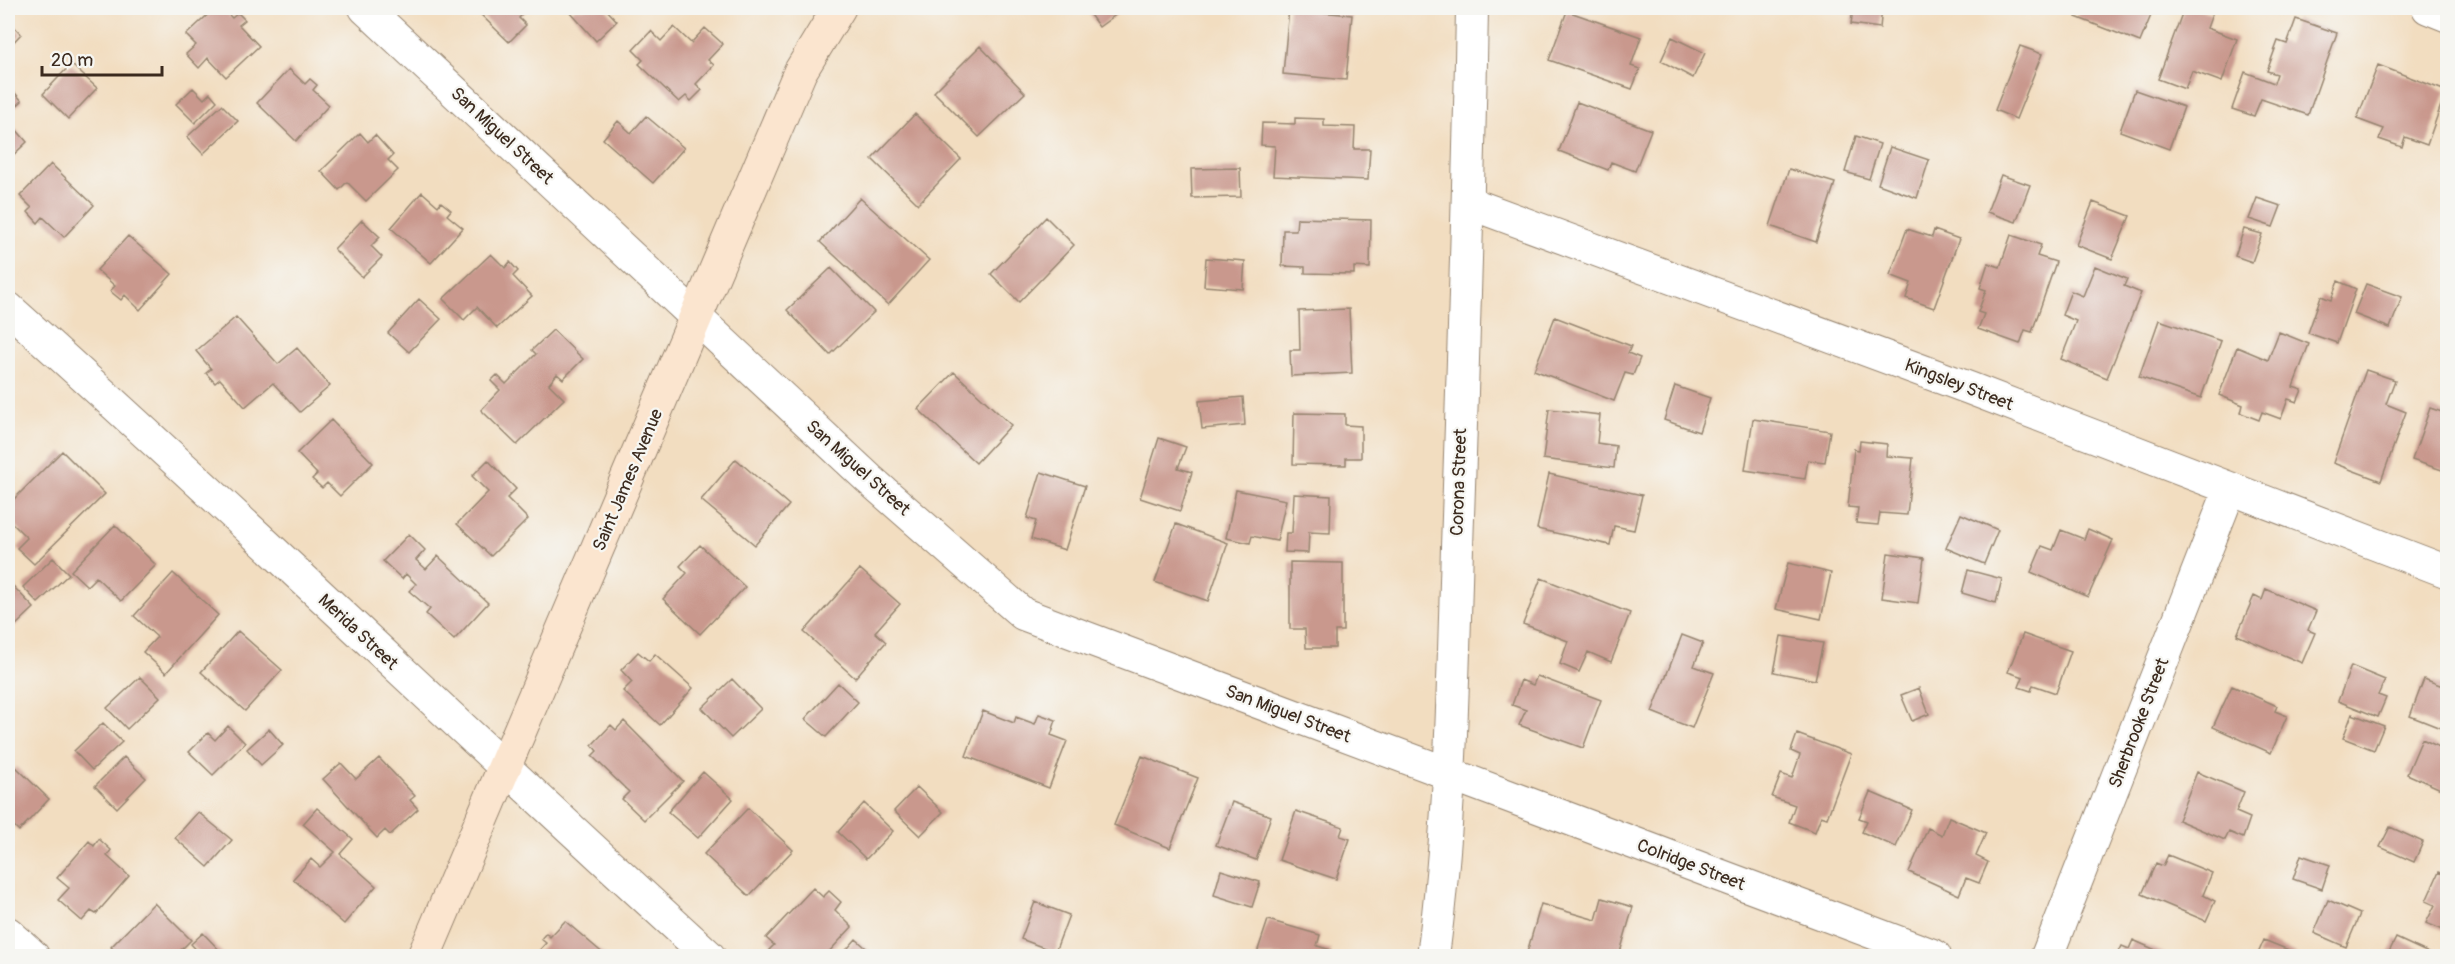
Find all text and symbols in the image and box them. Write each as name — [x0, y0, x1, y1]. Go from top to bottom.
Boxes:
scale bar — [42, 39, 162, 77]
text: 20 m — [51, 49, 93, 72]
street label: San Miguel Street — [446, 82, 559, 190]
street label: Kingsley Street — [1901, 354, 2017, 417]
street label: Saint James Avenue — [588, 405, 668, 555]
street label: San Miguel Street — [801, 415, 916, 521]
street label: Corona Street — [1446, 427, 1472, 536]
street label: Merida Street — [313, 589, 403, 675]
street label: Sherbrooke Street — [2104, 654, 2175, 791]
street label: San Miguel Street — [1222, 680, 1355, 749]
street label: Colridge Street — [1634, 834, 1749, 896]

